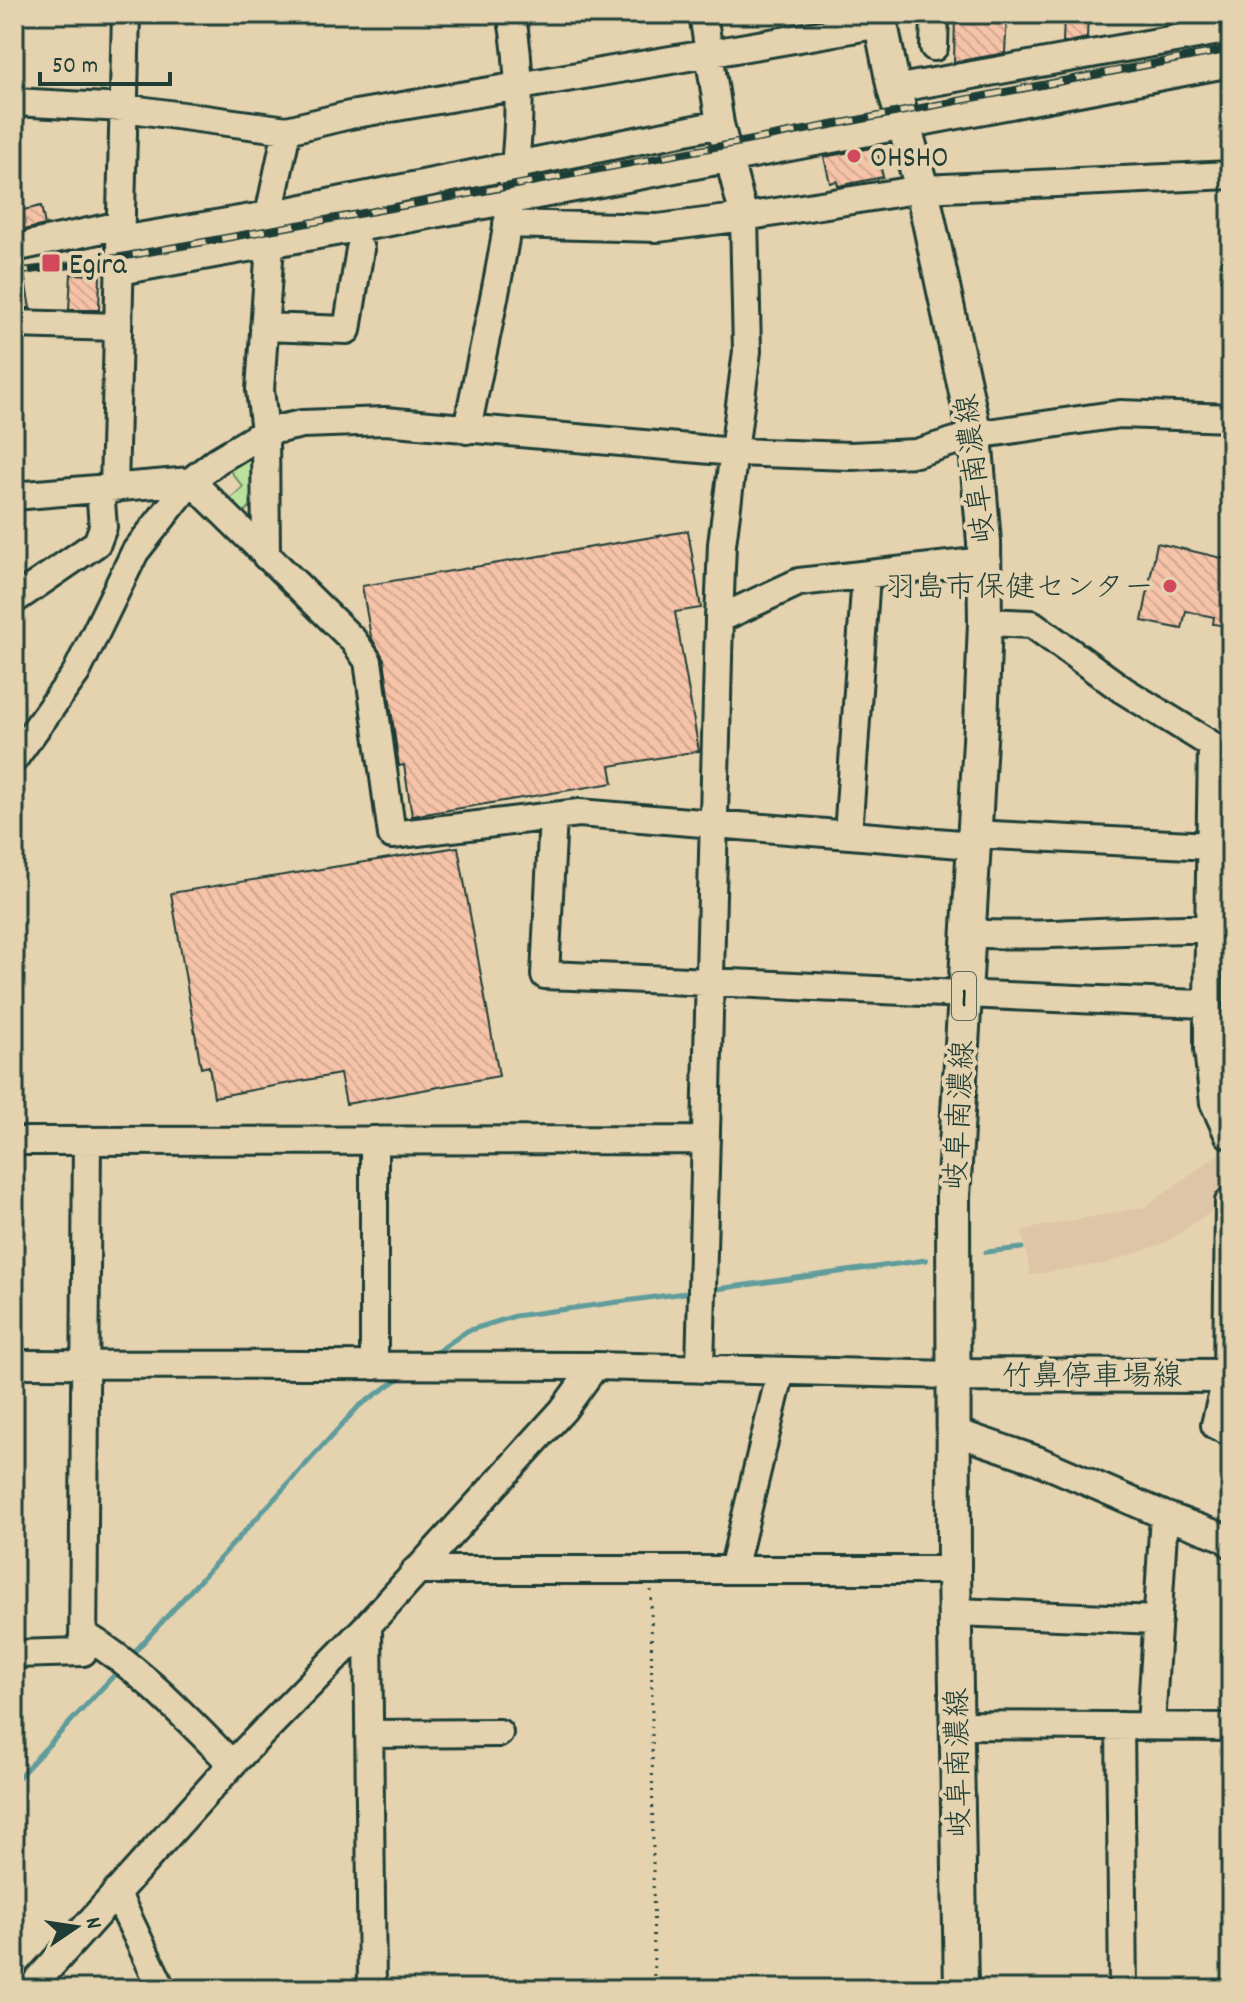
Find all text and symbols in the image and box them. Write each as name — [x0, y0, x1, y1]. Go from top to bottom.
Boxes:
scale bar — [40, 36, 170, 86]
text: 50 m — [52, 50, 98, 84]
place label: OHSHO — [870, 139, 948, 182]
marker: OHSHO — [845, 147, 863, 165]
place label: Egira — [69, 246, 127, 289]
marker: Egira — [40, 252, 62, 274]
street label: 岐阜南濃線 — [948, 391, 1009, 546]
place label: 羽島市保健センター — [885, 569, 1154, 612]
marker: 羽島市保健センター — [1161, 577, 1179, 595]
road number: 1 — [952, 972, 976, 1020]
street label: 岐阜南濃線 — [937, 1039, 988, 1191]
street label: 竹鼻停車場線 — [1002, 1358, 1182, 1401]
street label: 岐阜南濃線 — [939, 1688, 984, 1838]
north arrow — [36, 1887, 116, 1967]
text: N — [76, 1915, 108, 1932]

